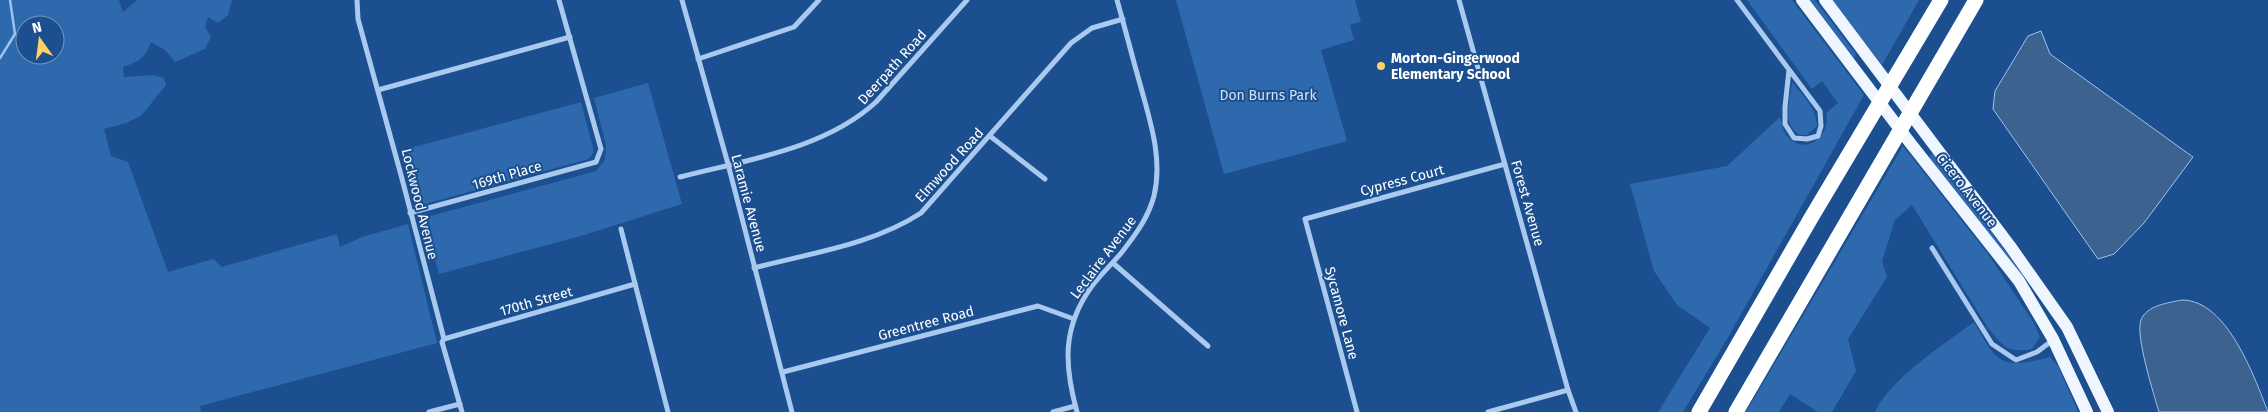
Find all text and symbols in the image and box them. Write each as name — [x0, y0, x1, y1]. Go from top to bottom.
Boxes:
north arrow — [15, 15, 65, 65]
text: N — [30, 18, 44, 37]
street label: Deerpath Road — [854, 26, 930, 108]
place label: Morton-Gingerwood Elementary School — [1391, 50, 1520, 83]
marker: Morton-Gingerwood Elementary School — [1375, 60, 1387, 72]
park label: Don Burns Park — [1219, 87, 1317, 104]
street label: Elmwood Road — [912, 125, 987, 206]
street label: Lockwood Avenue — [398, 147, 442, 261]
street label: Cicero Avenue — [1932, 150, 2001, 231]
street label: Laramie Avenue — [727, 152, 770, 254]
street label: 169th Place — [471, 157, 544, 193]
street label: Forest Avenue — [1507, 158, 1548, 248]
street label: Cypress Court — [1358, 161, 1447, 200]
street label: Leclaire Avenue — [1067, 213, 1140, 302]
street label: Sycamore Lane — [1321, 265, 1362, 361]
street label: 170th Street — [498, 283, 575, 320]
street label: Greentree Road — [876, 303, 976, 344]

